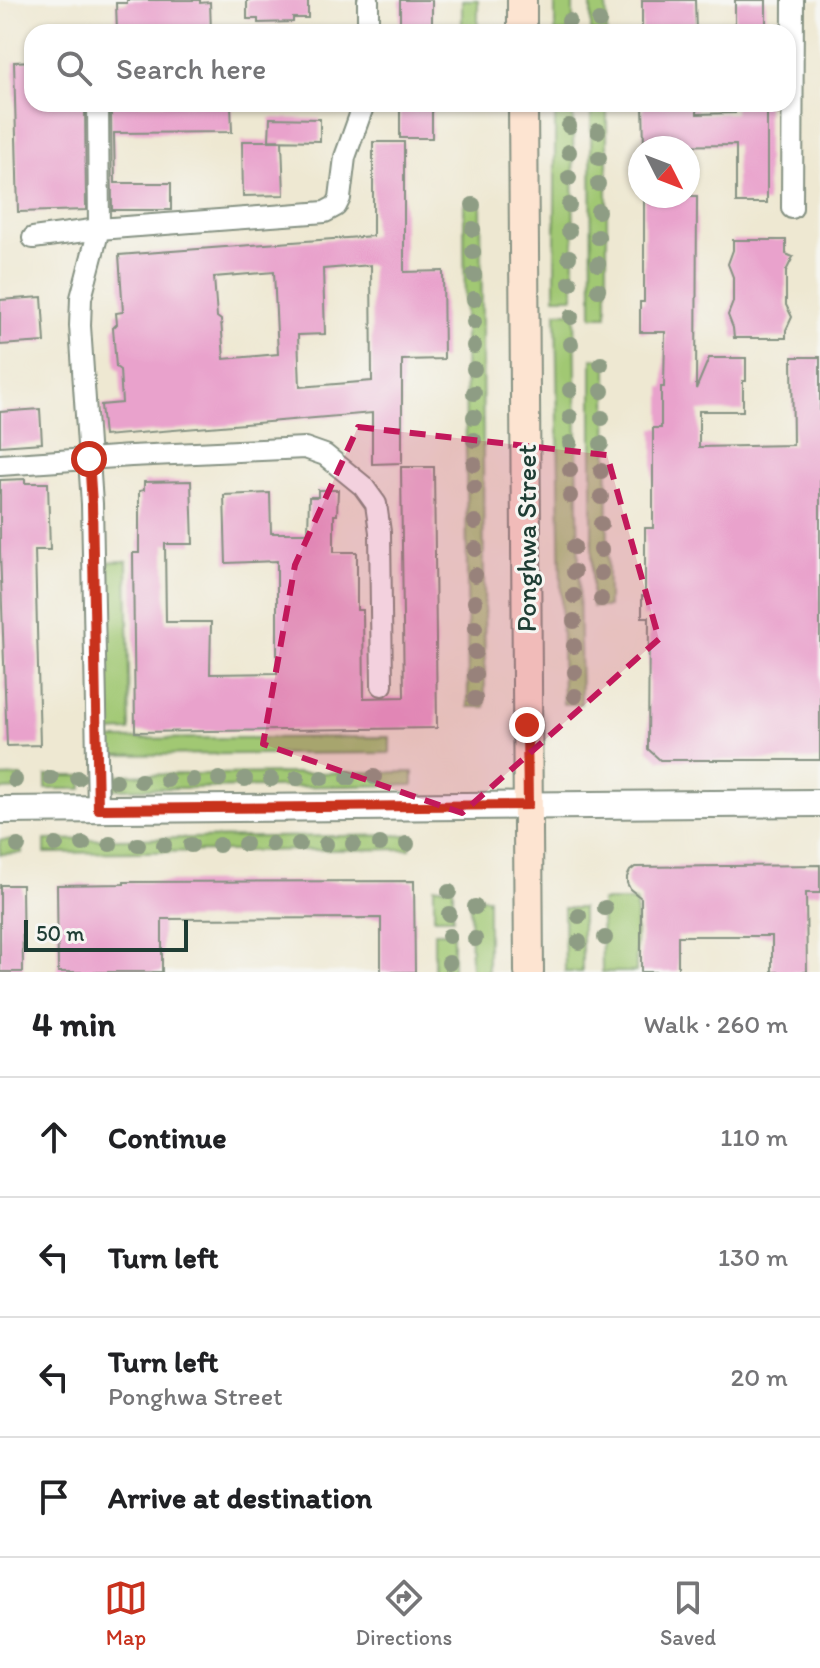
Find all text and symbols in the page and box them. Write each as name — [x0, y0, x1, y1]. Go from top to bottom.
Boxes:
search box — [24, 24, 796, 112]
icon: search — [52, 46, 96, 90]
text: Search here — [116, 50, 266, 87]
north arrow — [628, 136, 700, 208]
route start — [71, 441, 107, 477]
street label: Ponghwa Street — [509, 444, 543, 632]
route end — [509, 707, 545, 743]
scale bar — [24, 916, 188, 952]
text: 50 m — [36, 920, 85, 947]
text: 4 min — [32, 1004, 116, 1045]
text: Walk · 260 m — [643, 1008, 788, 1040]
icon: ahead — [32, 1115, 76, 1159]
text: Continue — [108, 1119, 227, 1156]
text: 110 m — [720, 1121, 788, 1153]
icon: left — [32, 1235, 76, 1279]
text: Turn left — [108, 1239, 219, 1276]
text: 130 m — [718, 1241, 788, 1273]
text: Turn left — [108, 1343, 219, 1380]
icon: left — [32, 1355, 76, 1399]
text: 20 m — [731, 1361, 788, 1393]
text: Ponghwa Street — [108, 1380, 283, 1412]
icon: arrive — [32, 1475, 76, 1519]
text: Arrive at destination — [108, 1479, 372, 1516]
tab: Map — [104, 1576, 148, 1651]
tab: Directions — [356, 1576, 452, 1651]
tab: Saved — [660, 1576, 716, 1651]

